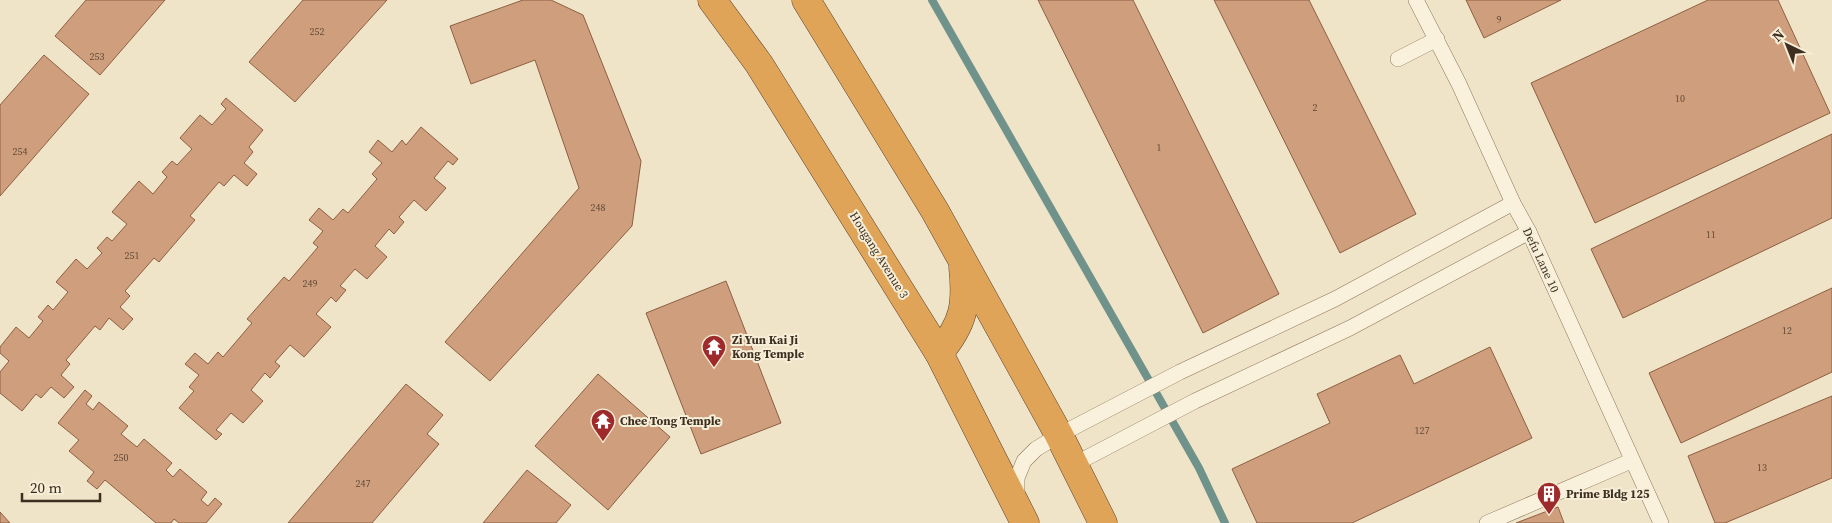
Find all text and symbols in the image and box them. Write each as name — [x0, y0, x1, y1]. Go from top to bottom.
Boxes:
house number: 9 — [1497, 13, 1502, 26]
north arrow — [1762, 20, 1812, 70]
house number: 252 — [310, 25, 325, 38]
text: N — [1768, 25, 1789, 46]
house number: 253 — [90, 50, 105, 63]
house number: 10 — [1675, 92, 1685, 105]
house number: 2 — [1313, 101, 1318, 114]
house number: 1 — [1157, 141, 1162, 154]
house number: 254 — [13, 145, 28, 158]
house number: 248 — [591, 201, 606, 214]
street label: Hougang Avenue 3 — [846, 209, 912, 301]
street label: Defu Lane 10 — [1519, 225, 1563, 295]
house number: 11 — [1706, 228, 1716, 241]
house number: 251 — [125, 249, 140, 262]
house number: 249 — [303, 277, 318, 290]
house number: 12 — [1782, 324, 1792, 337]
place label: Zi Yun Kai Ji Kong Temple — [732, 332, 804, 362]
temple icon: Zi Yun Kai Ji Kong Temple — [701, 334, 727, 368]
temple icon: Chee Tong Temple — [590, 408, 616, 442]
place label: Chee Tong Temple — [620, 413, 721, 429]
house number: 127 — [1415, 424, 1430, 437]
house number: 250 — [114, 451, 129, 464]
house number: 13 — [1757, 461, 1767, 474]
scale bar — [22, 470, 100, 502]
text: 20 m — [30, 477, 62, 498]
house number: 247 — [356, 477, 371, 490]
building icon: Prime Bldg 125 — [1536, 481, 1562, 515]
place label: Prime Bldg 125 — [1566, 486, 1650, 502]

